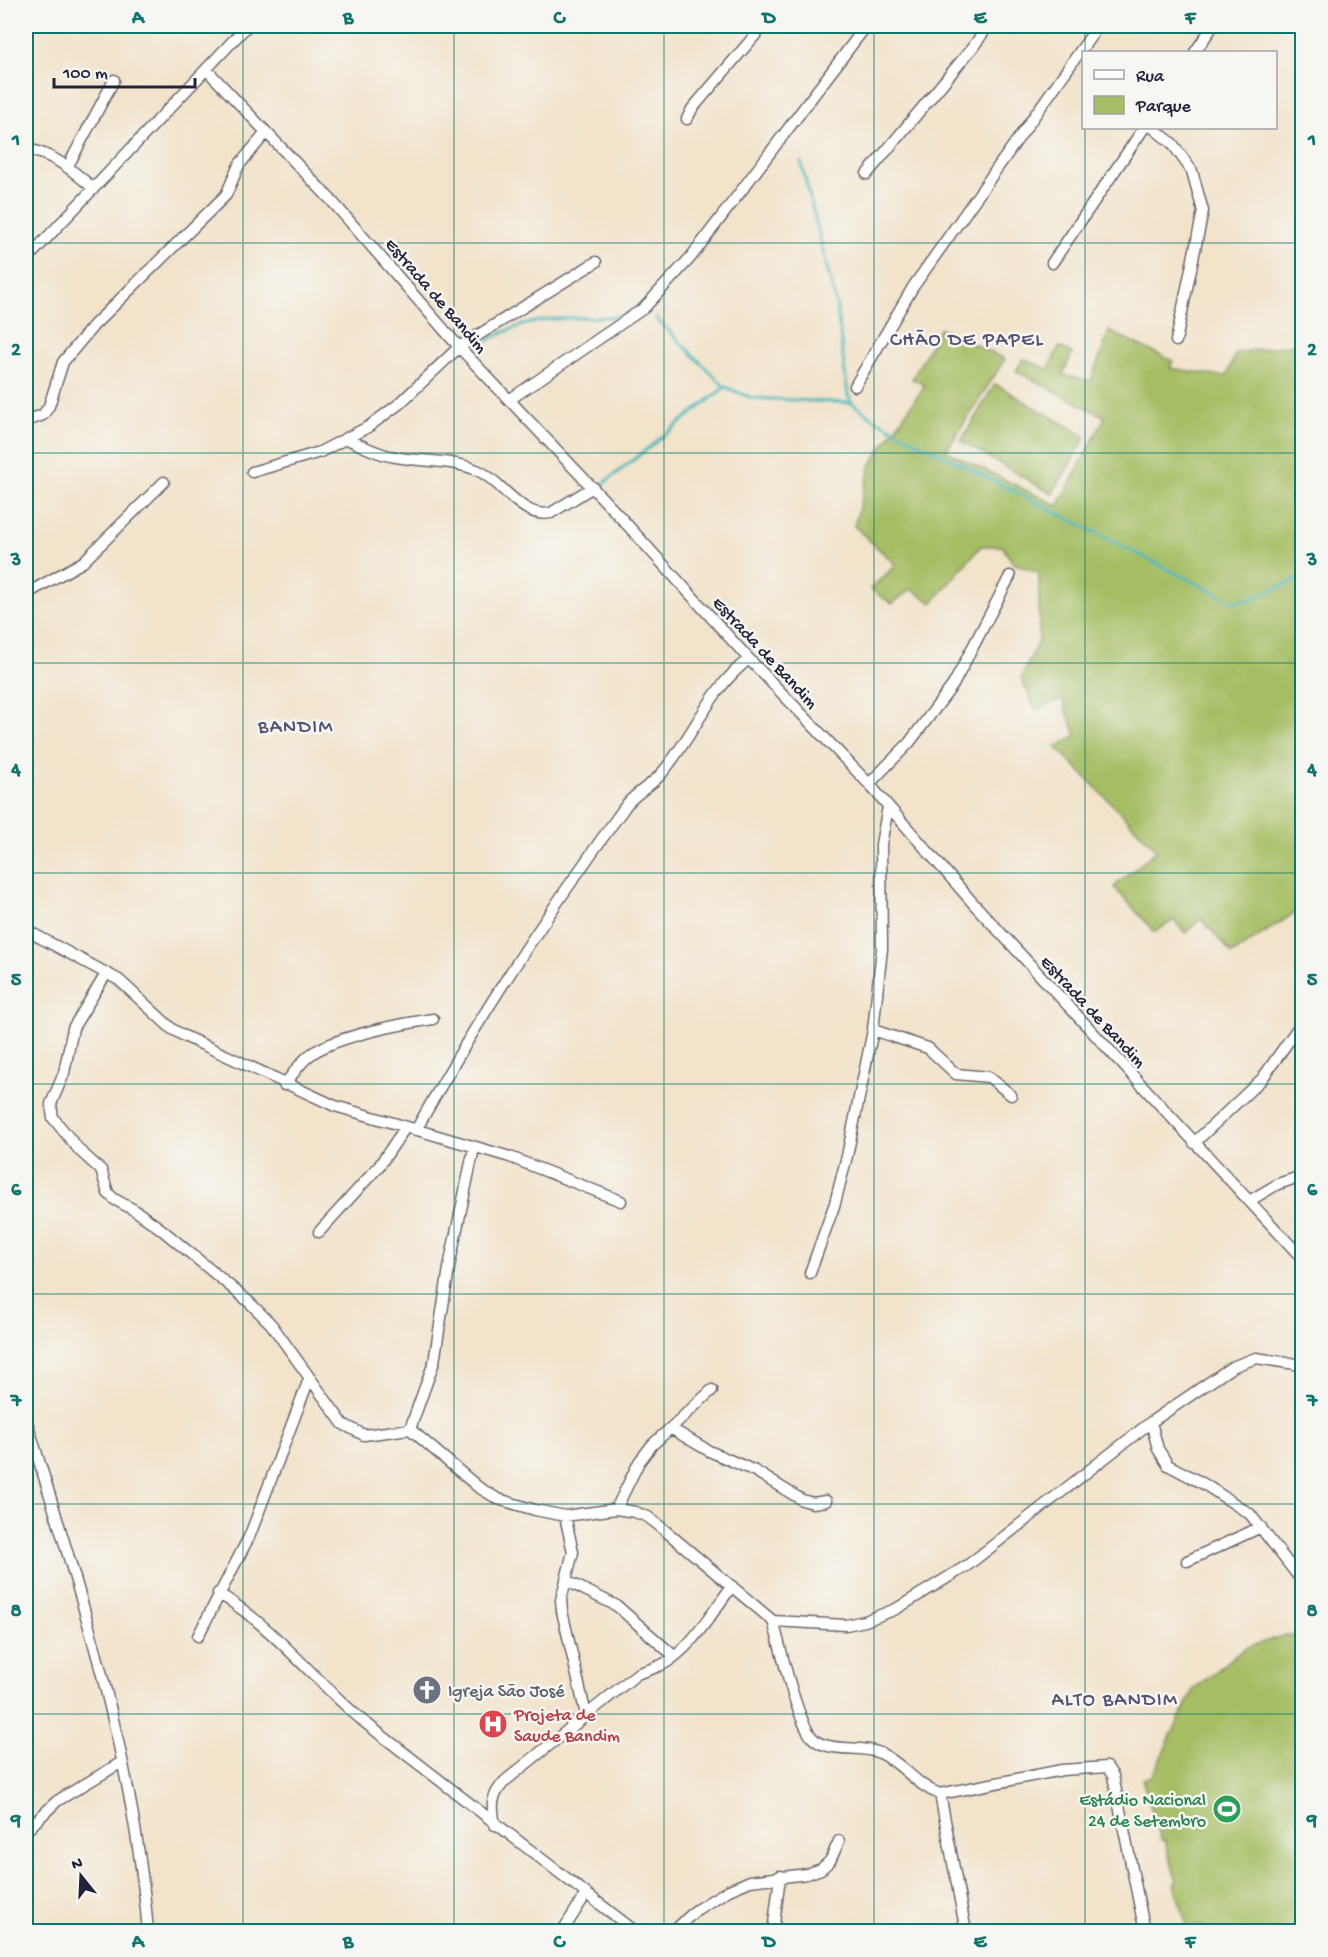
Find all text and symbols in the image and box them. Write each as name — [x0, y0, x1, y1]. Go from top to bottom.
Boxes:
text: A — [131, 8, 146, 31]
text: B — [342, 8, 354, 31]
text: C — [553, 8, 567, 31]
text: D — [760, 8, 776, 31]
text: E — [974, 8, 988, 31]
text: F — [1184, 8, 1197, 31]
scale bar — [54, 51, 195, 89]
legend — [1082, 51, 1277, 129]
text: 100 m — [62, 64, 108, 85]
text: Rua — [1136, 67, 1165, 88]
text: Parque — [1135, 97, 1192, 118]
text: 1 — [11, 130, 20, 153]
text: 1 — [1307, 130, 1316, 153]
street label: Estrada de Bandim — [379, 235, 491, 359]
district label: CHÃO DE PAPEL — [890, 329, 1044, 353]
text: 2 — [11, 340, 21, 363]
text: 2 — [1307, 340, 1317, 363]
text: 3 — [10, 550, 21, 573]
text: 3 — [1306, 550, 1317, 573]
street label: Estrada de Bandim — [707, 593, 822, 714]
district label: BANDIM — [257, 717, 334, 740]
text: 4 — [10, 760, 21, 783]
text: 4 — [1306, 760, 1317, 783]
street label: Estrada de Bandim — [1035, 952, 1150, 1073]
text: 5 — [11, 970, 22, 993]
text: 5 — [1307, 970, 1318, 993]
text: 6 — [11, 1180, 22, 1203]
text: 6 — [1307, 1180, 1318, 1203]
text: 7 — [10, 1391, 23, 1414]
text: 7 — [1306, 1391, 1319, 1414]
text: 8 — [11, 1601, 22, 1624]
text: 8 — [1307, 1601, 1318, 1624]
church icon: Igreja São José — [411, 1674, 443, 1706]
place label: Igreja São José — [448, 1682, 565, 1703]
district label: ALTO BANDIM — [1052, 1690, 1178, 1713]
place label: Projeta de Saude Bandim — [513, 1706, 620, 1748]
hospital icon: Projeta de Saude Bandim — [477, 1708, 509, 1740]
place label: Estádio Nacional 24 de Setembro — [1079, 1791, 1206, 1833]
sports icon: Estádio Nacional 24 de Setembro — [1211, 1793, 1243, 1825]
text: 9 — [10, 1811, 21, 1834]
text: 9 — [1306, 1811, 1317, 1834]
north arrow — [51, 1846, 111, 1906]
text: N — [70, 1854, 86, 1876]
text: A — [131, 1932, 146, 1955]
text: B — [342, 1932, 354, 1955]
text: C — [553, 1932, 567, 1955]
text: D — [760, 1932, 776, 1955]
text: E — [974, 1932, 988, 1955]
text: F — [1184, 1932, 1197, 1955]

